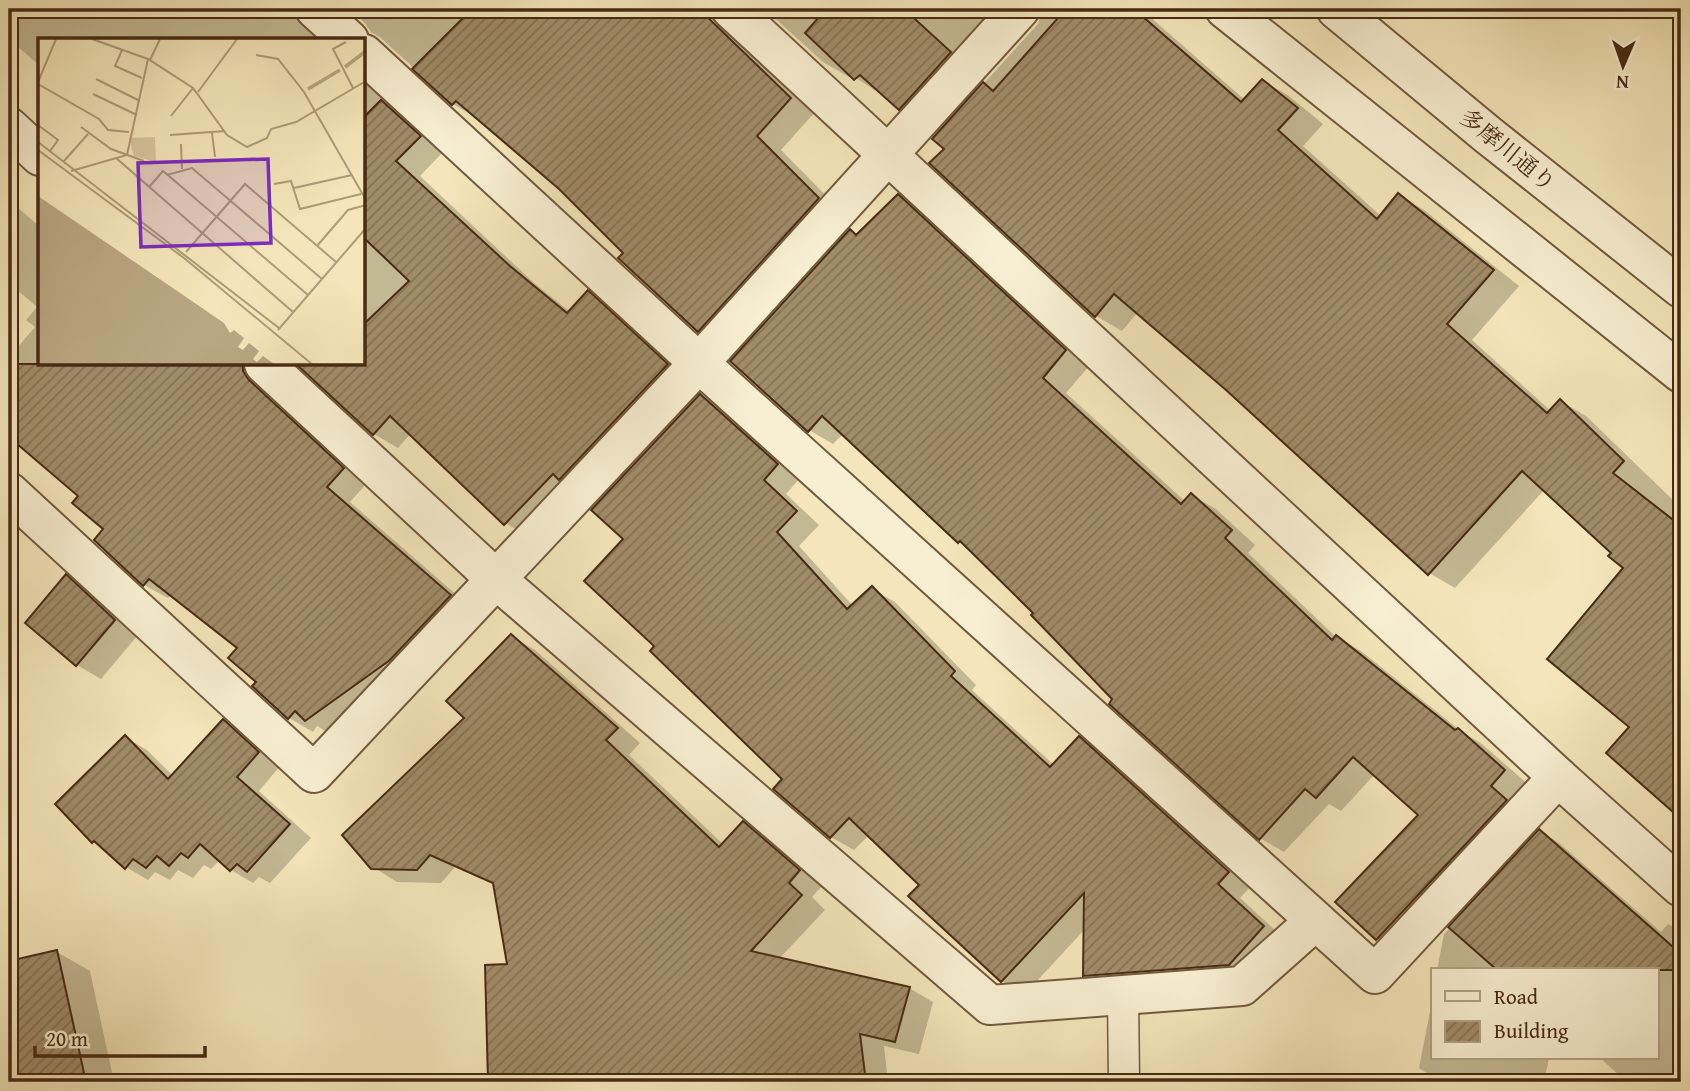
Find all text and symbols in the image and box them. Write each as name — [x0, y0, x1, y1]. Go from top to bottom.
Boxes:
north arrow — [1588, 32, 1658, 102]
inset map — [38, 38, 366, 366]
text: N — [1615, 69, 1629, 97]
street label: 多摩川通り — [1453, 101, 1563, 199]
legend — [1431, 968, 1658, 1060]
text: Road — [1494, 981, 1539, 1012]
scale bar — [35, 1014, 205, 1058]
text: Building — [1494, 1015, 1569, 1046]
text: 20 m — [46, 1023, 88, 1054]

